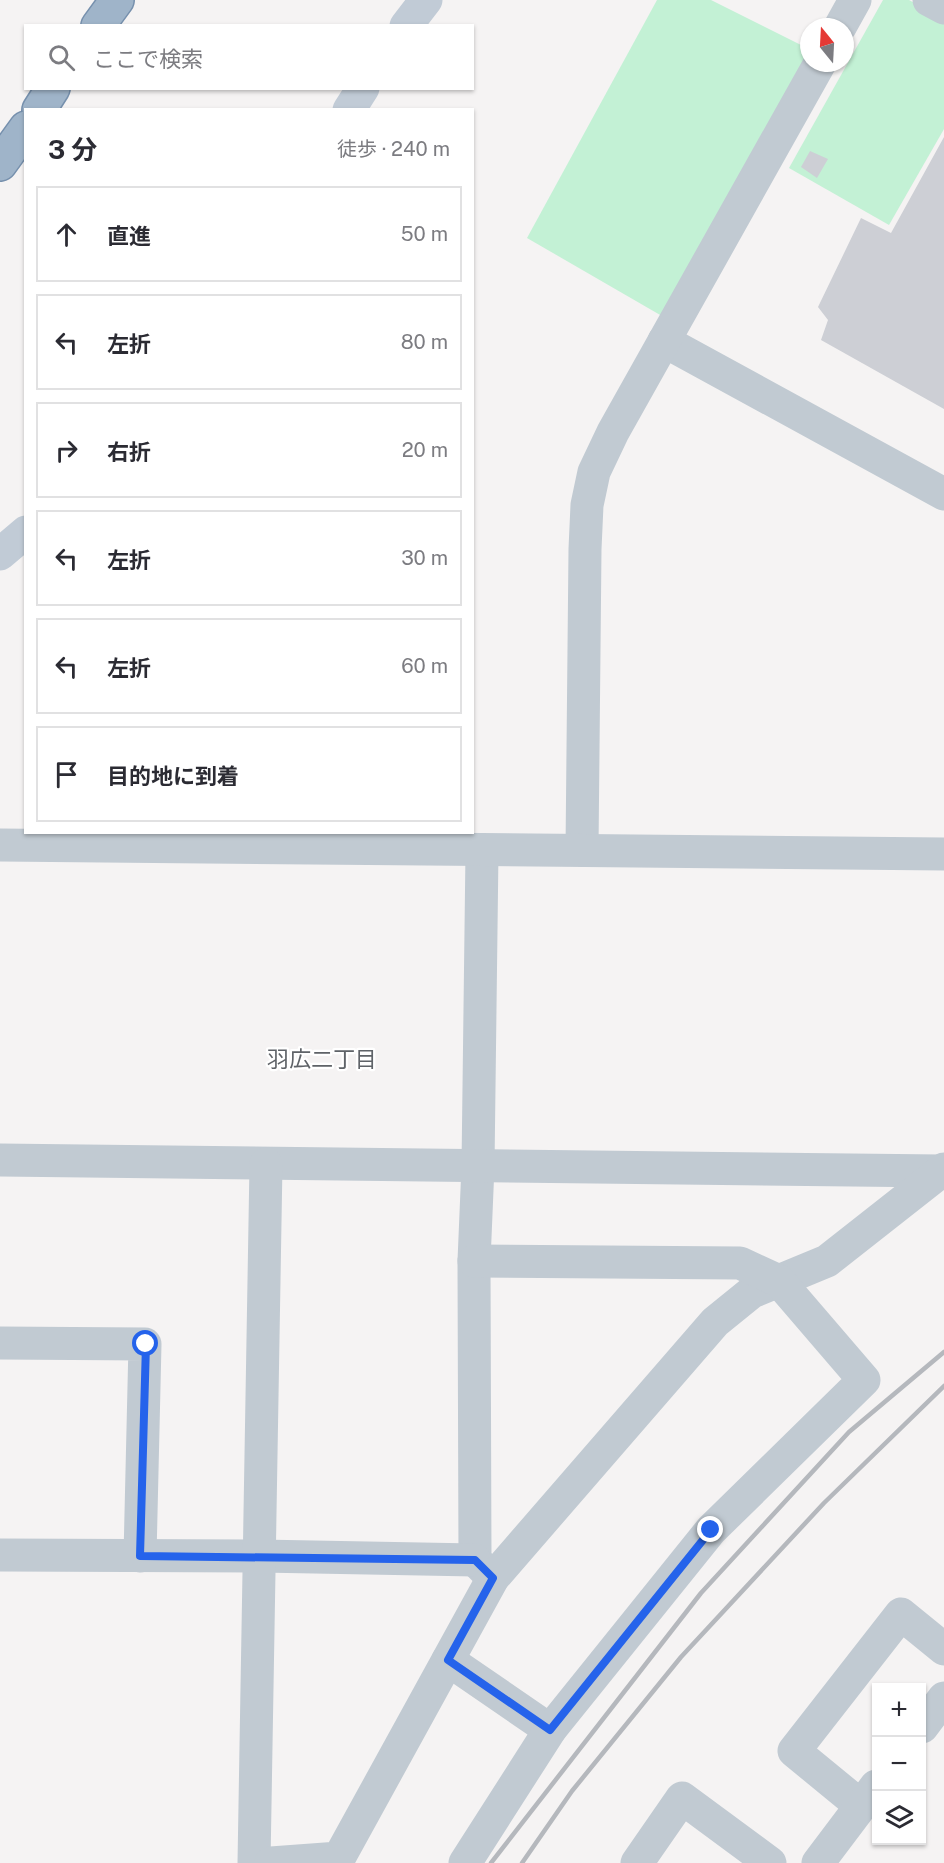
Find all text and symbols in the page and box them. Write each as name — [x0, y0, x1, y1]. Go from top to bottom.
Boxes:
north arrow — [800, 18, 854, 72]
search box — [24, 24, 474, 90]
icon: search — [45, 41, 78, 74]
text: ここで検索 — [93, 46, 203, 72]
text: 3 分 — [48, 134, 97, 165]
text: 徒歩 · 240 m — [337, 137, 450, 161]
icon: ahead — [50, 218, 83, 251]
text: 50 m — [401, 222, 448, 246]
text: 直進 — [107, 223, 151, 249]
icon: left — [50, 326, 83, 359]
text: 80 m — [401, 330, 448, 354]
text: 左折 — [107, 331, 151, 357]
icon: right — [50, 434, 83, 467]
text: 20 m — [402, 438, 448, 462]
text: 右折 — [107, 439, 151, 465]
icon: left — [50, 542, 83, 575]
text: 30 m — [401, 546, 448, 570]
text: 左折 — [107, 547, 151, 573]
icon: left — [50, 650, 83, 683]
text: 60 m — [401, 654, 448, 678]
text: 左折 — [107, 655, 151, 681]
icon: arrive — [50, 758, 83, 791]
text: 目的地に到着 — [107, 763, 239, 789]
district label: 羽広二丁目 — [267, 1046, 377, 1072]
route start — [132, 1330, 158, 1356]
route end — [697, 1516, 723, 1542]
map controls — [872, 1683, 926, 1845]
button: + — [872, 1683, 926, 1737]
button: − — [872, 1737, 926, 1791]
button: layers — [872, 1791, 926, 1845]

